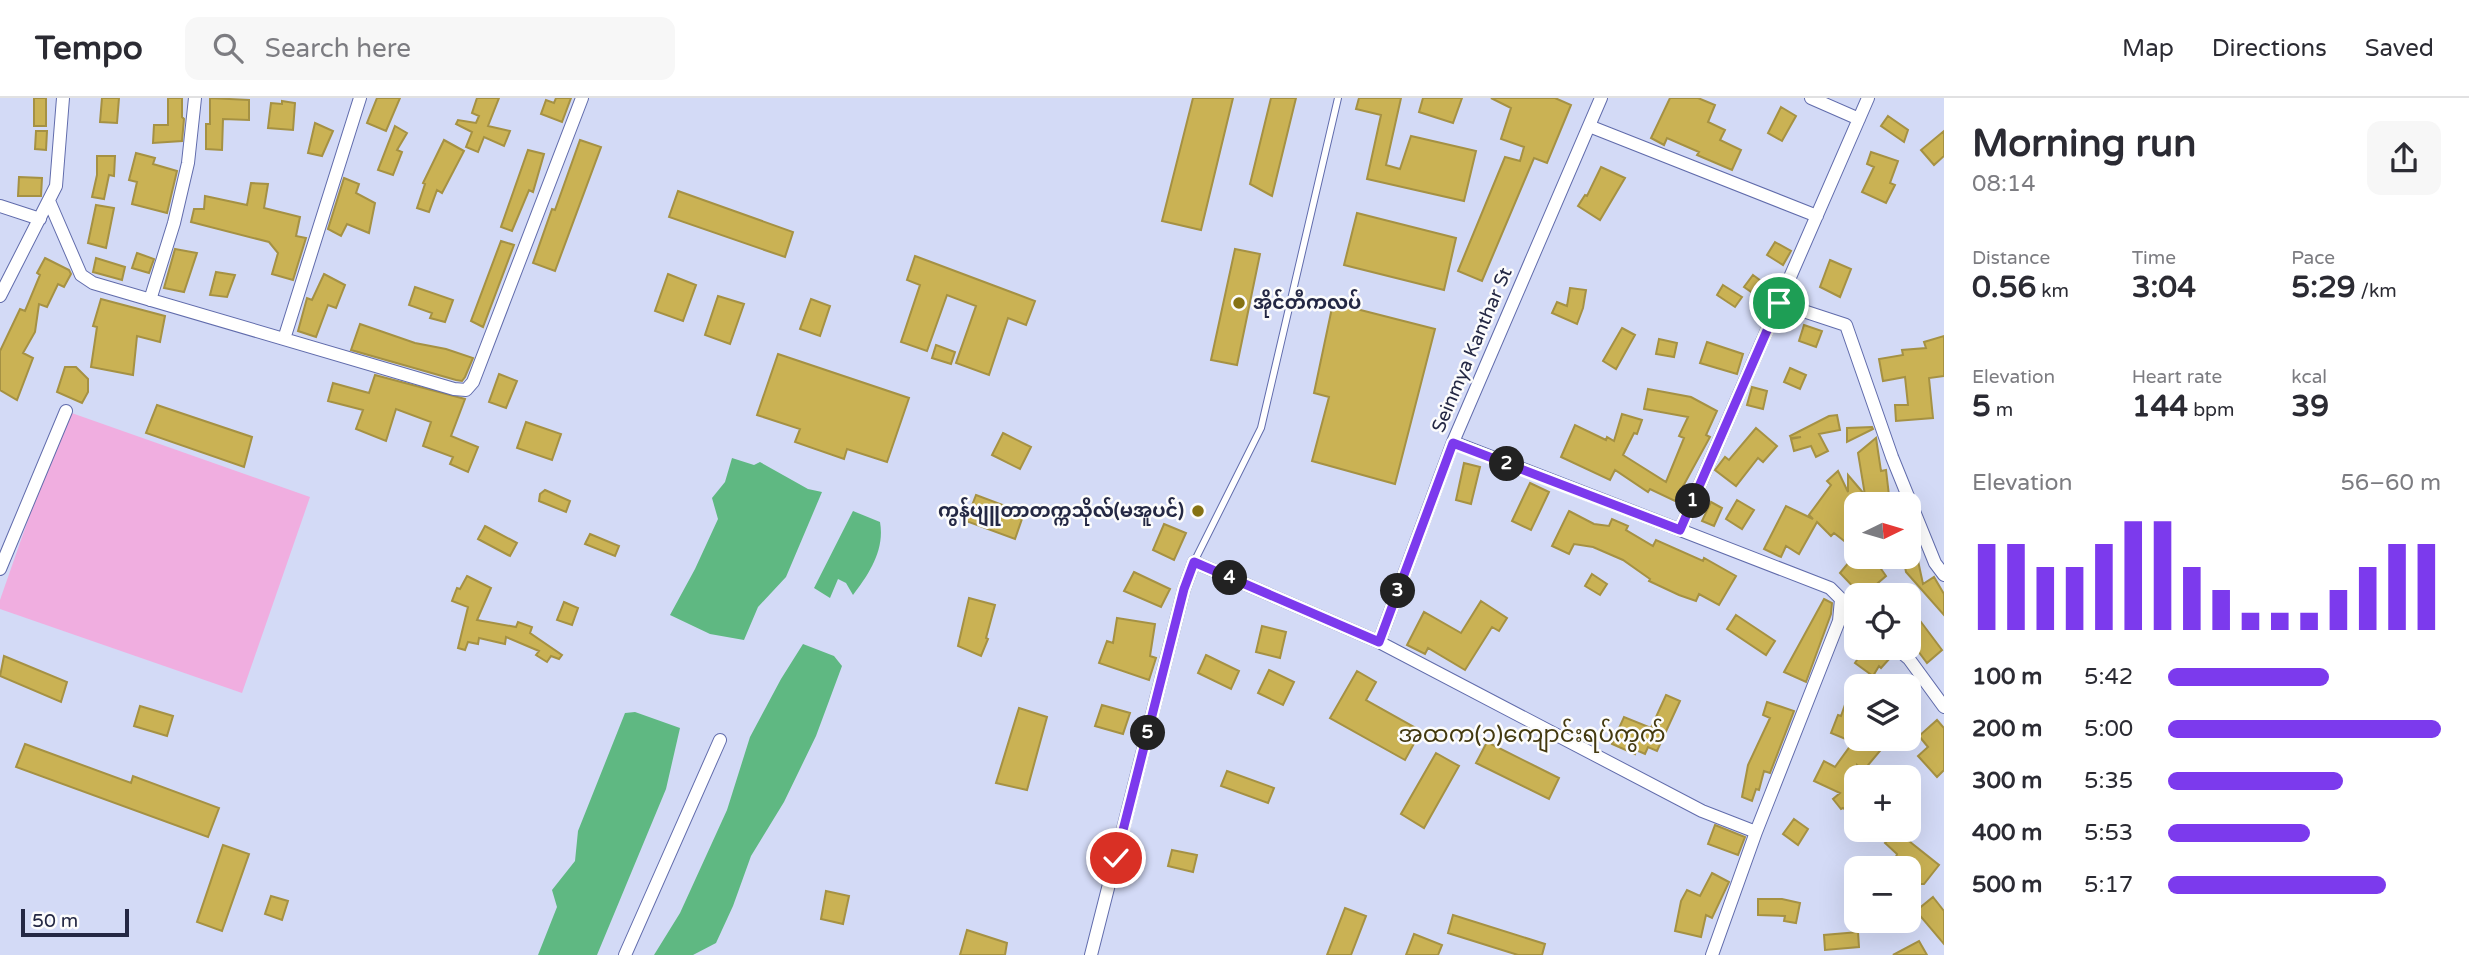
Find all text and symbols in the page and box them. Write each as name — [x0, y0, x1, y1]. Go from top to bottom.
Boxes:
search box — [185, 17, 675, 80]
text: Tempo — [35, 29, 143, 68]
icon: search — [209, 29, 247, 67]
text: Search here — [265, 33, 411, 64]
text: Map — [2122, 34, 2174, 63]
text: Directions — [2212, 34, 2327, 63]
text: Saved — [2365, 34, 2434, 63]
text: Morning run — [1972, 121, 2196, 167]
button: share — [2367, 121, 2441, 195]
text: 08:14 — [1972, 170, 2036, 198]
text: Distance — [1972, 247, 2050, 269]
text: Time — [2132, 247, 2176, 269]
text: Pace — [2291, 247, 2335, 269]
street label: Seinmya Kanthar St — [1427, 264, 1517, 436]
text: 0.56 — [1972, 269, 2036, 306]
text: 3:04 — [2132, 269, 2196, 306]
text: 5:29 — [2291, 269, 2356, 306]
pin — [1749, 273, 1809, 333]
text: km — [2036, 280, 2069, 302]
text: /km — [2356, 280, 2397, 302]
icon: arrive — [1760, 284, 1798, 322]
place label: အိုင်တီကလပ် — [1253, 289, 1361, 318]
marker: အိုင်တီကလပ် — [1231, 295, 1247, 311]
text: Elevation — [1972, 366, 2055, 388]
text: Heart rate — [2132, 366, 2222, 388]
text: kcal — [2291, 366, 2327, 388]
text: 5 — [1972, 388, 1991, 425]
text: 144 — [2132, 388, 2188, 425]
text: 39 — [2291, 388, 2329, 425]
text: m — [1991, 399, 2013, 421]
text: bpm — [2188, 399, 2235, 421]
pin: 2 — [1490, 446, 1524, 482]
text: 2 — [1501, 452, 1512, 474]
text: Elevation — [1972, 469, 2073, 497]
text: 56–60 m — [2340, 469, 2441, 497]
pin: 1 — [1676, 484, 1710, 518]
text: 1 — [1687, 489, 1698, 511]
north arrow — [1844, 492, 1922, 569]
map controls — [1844, 492, 1921, 933]
place label: ကွန်ပျူတာတက္ကသိုလ်(မအူပင်) — [938, 497, 1184, 527]
marker: ကွန်ပျူတာတက္ကသိုလ်(မအူပင်) — [1190, 503, 1206, 519]
pin: 4 — [1212, 560, 1248, 596]
text: 4 — [1224, 566, 1235, 588]
pin: 3 — [1380, 574, 1416, 608]
text: 3 — [1392, 579, 1403, 601]
button: locate — [1844, 583, 1921, 660]
text: 100 m — [1972, 663, 2042, 691]
text: 5:42 — [2084, 663, 2133, 691]
button: layers — [1844, 674, 1921, 751]
text: 200 m — [1972, 715, 2042, 743]
text: 5:00 — [2084, 715, 2133, 743]
pin: 5 — [1130, 716, 1166, 750]
district label: အထက(၁)ကျောင်းရပ်ကွက် — [1398, 718, 1666, 753]
text: 5 — [1142, 721, 1153, 743]
button: + — [1844, 765, 1921, 842]
text: 300 m — [1972, 767, 2042, 795]
text: 5:35 — [2084, 767, 2133, 795]
text: 400 m — [1972, 819, 2042, 847]
text: 5:53 — [2084, 819, 2133, 847]
pin — [1086, 828, 1146, 888]
icon: check — [1097, 839, 1135, 877]
button: − — [1844, 856, 1921, 933]
text: 500 m — [1972, 871, 2042, 899]
text: 5:17 — [2084, 871, 2133, 899]
scale bar — [21, 906, 130, 938]
text: 50 m — [32, 910, 78, 932]

